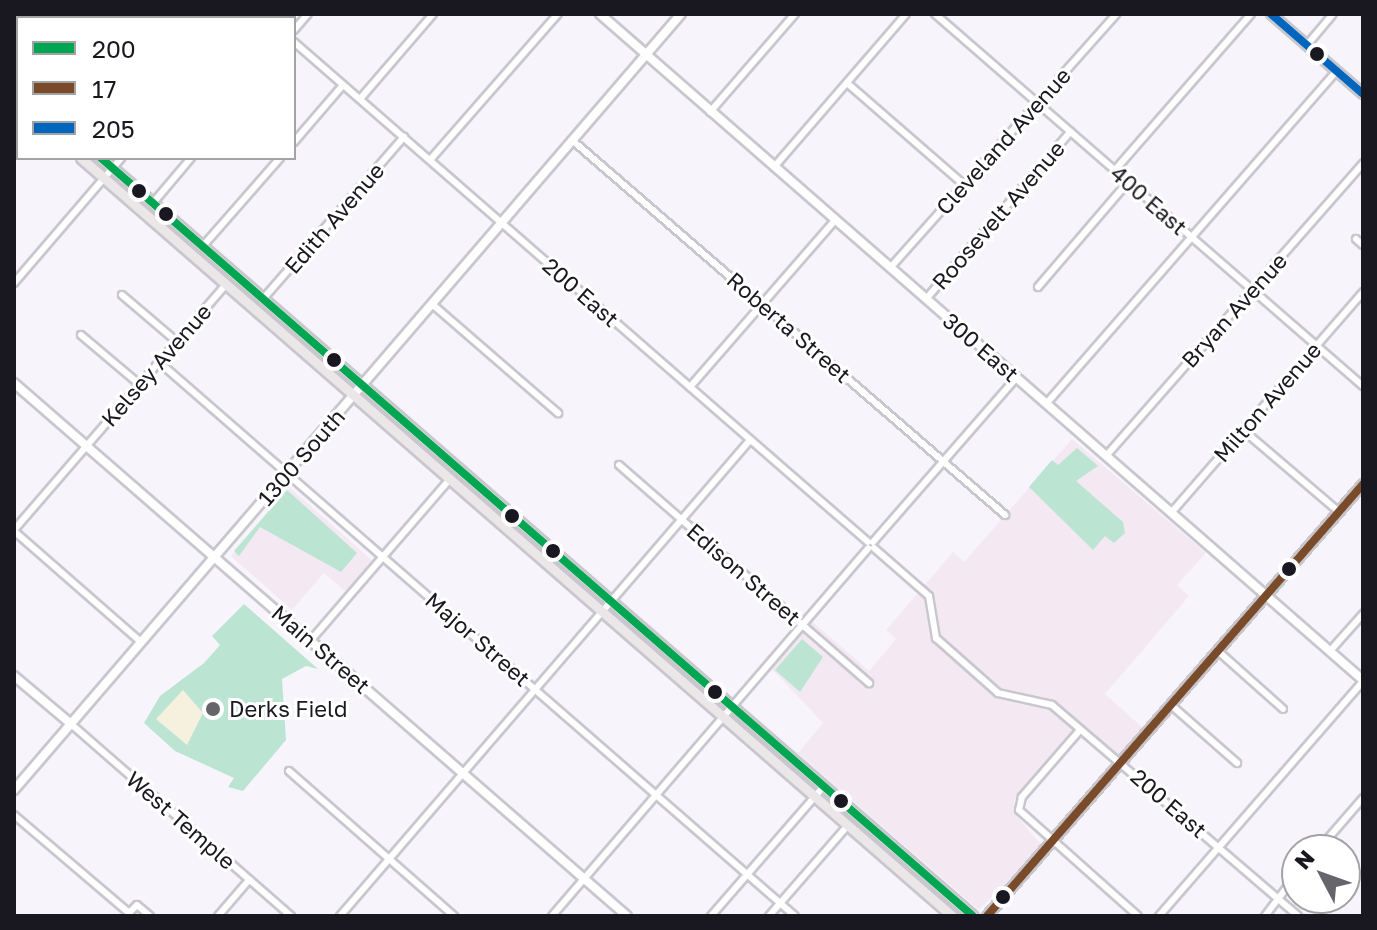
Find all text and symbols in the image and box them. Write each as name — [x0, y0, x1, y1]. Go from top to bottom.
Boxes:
legend — [16, 16, 296, 160]
text: 200 — [92, 34, 136, 63]
unlabelled marker — [1309, 46, 1325, 62]
street label: Cleveland Avenue — [930, 62, 1076, 220]
text: 17 — [92, 74, 116, 103]
text: 205 — [92, 114, 135, 143]
street label: Roosevelt Avenue — [926, 135, 1070, 295]
street label: Edith Avenue — [279, 157, 389, 279]
street label: 400 East — [1106, 160, 1192, 240]
unlabelled marker — [131, 183, 147, 199]
unlabelled marker — [158, 206, 174, 222]
street label: Bryan Avenue — [1176, 247, 1292, 373]
street label: 200 East — [538, 252, 624, 332]
street label: Roberta Street — [722, 266, 856, 388]
street label: Kelsey Avenue — [96, 298, 216, 432]
street label: 300 East — [938, 307, 1024, 387]
street label: Milton Avenue — [1208, 337, 1326, 467]
unlabelled marker — [326, 352, 342, 368]
street label: 1300 South — [252, 403, 350, 511]
unlabelled marker — [504, 508, 520, 524]
street label: Edison Street — [682, 518, 806, 630]
unlabelled marker — [545, 543, 561, 559]
unlabelled marker — [1281, 561, 1297, 577]
street label: Major Street — [420, 587, 536, 691]
street label: Main Street — [267, 599, 375, 699]
unlabelled marker — [707, 684, 723, 700]
place label: Derks Field — [229, 696, 347, 722]
marker: Derks Field — [204, 700, 222, 718]
street label: 200 East — [1126, 763, 1212, 843]
street label: West Temple — [121, 765, 241, 875]
unlabelled marker — [833, 793, 849, 809]
north arrow — [1281, 834, 1361, 914]
text: N — [1288, 844, 1320, 874]
unlabelled marker — [995, 889, 1011, 905]

